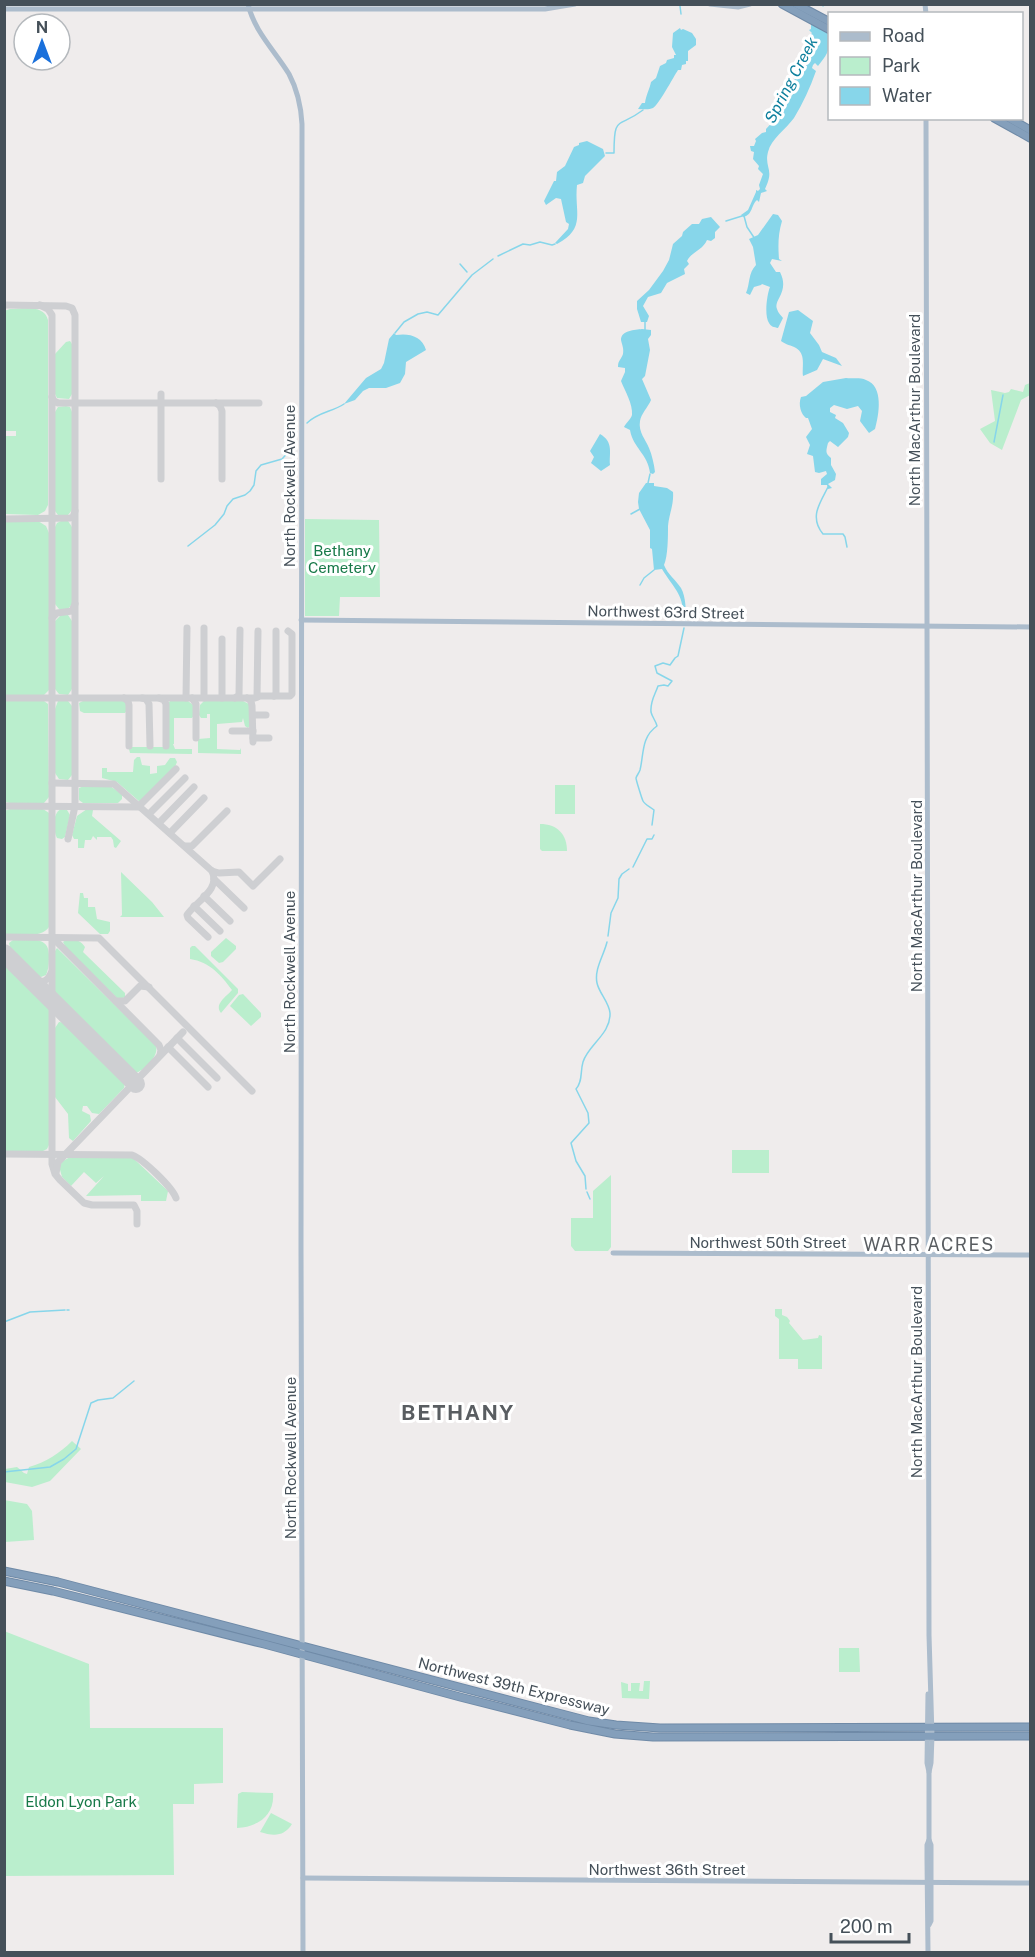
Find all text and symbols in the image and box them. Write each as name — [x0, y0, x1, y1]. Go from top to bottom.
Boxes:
north arrow — [12, 12, 72, 72]
legend — [828, 12, 1023, 120]
text: N — [36, 18, 48, 37]
text: Road — [882, 25, 925, 46]
water label: Spring Creek — [760, 33, 822, 126]
text: Park — [882, 55, 920, 76]
text: Water — [882, 85, 932, 106]
street label: North MacArthur Boulevard — [906, 314, 923, 506]
street label: North Rockwell Avenue — [281, 405, 298, 567]
park label: Bethany Cemetery — [308, 542, 376, 576]
street label: Northwest 63rd Street — [587, 602, 745, 622]
street label: North MacArthur Boulevard — [908, 800, 925, 992]
street label: North Rockwell Avenue — [281, 891, 298, 1053]
street label: Northwest 50th Street — [689, 1234, 847, 1251]
district label: WARR ACRES — [863, 1234, 995, 1255]
street label: North MacArthur Boulevard — [908, 1286, 925, 1478]
street label: North Rockwell Avenue — [282, 1377, 299, 1539]
district label: BETHANY — [401, 1400, 515, 1425]
street label: Northwest 39th Expressway — [416, 1654, 612, 1718]
park label: Eldon Lyon Park — [25, 1793, 137, 1810]
street label: Northwest 36th Street — [588, 1861, 746, 1878]
scale bar — [831, 1906, 909, 1944]
text: 200 m — [840, 1916, 893, 1937]

